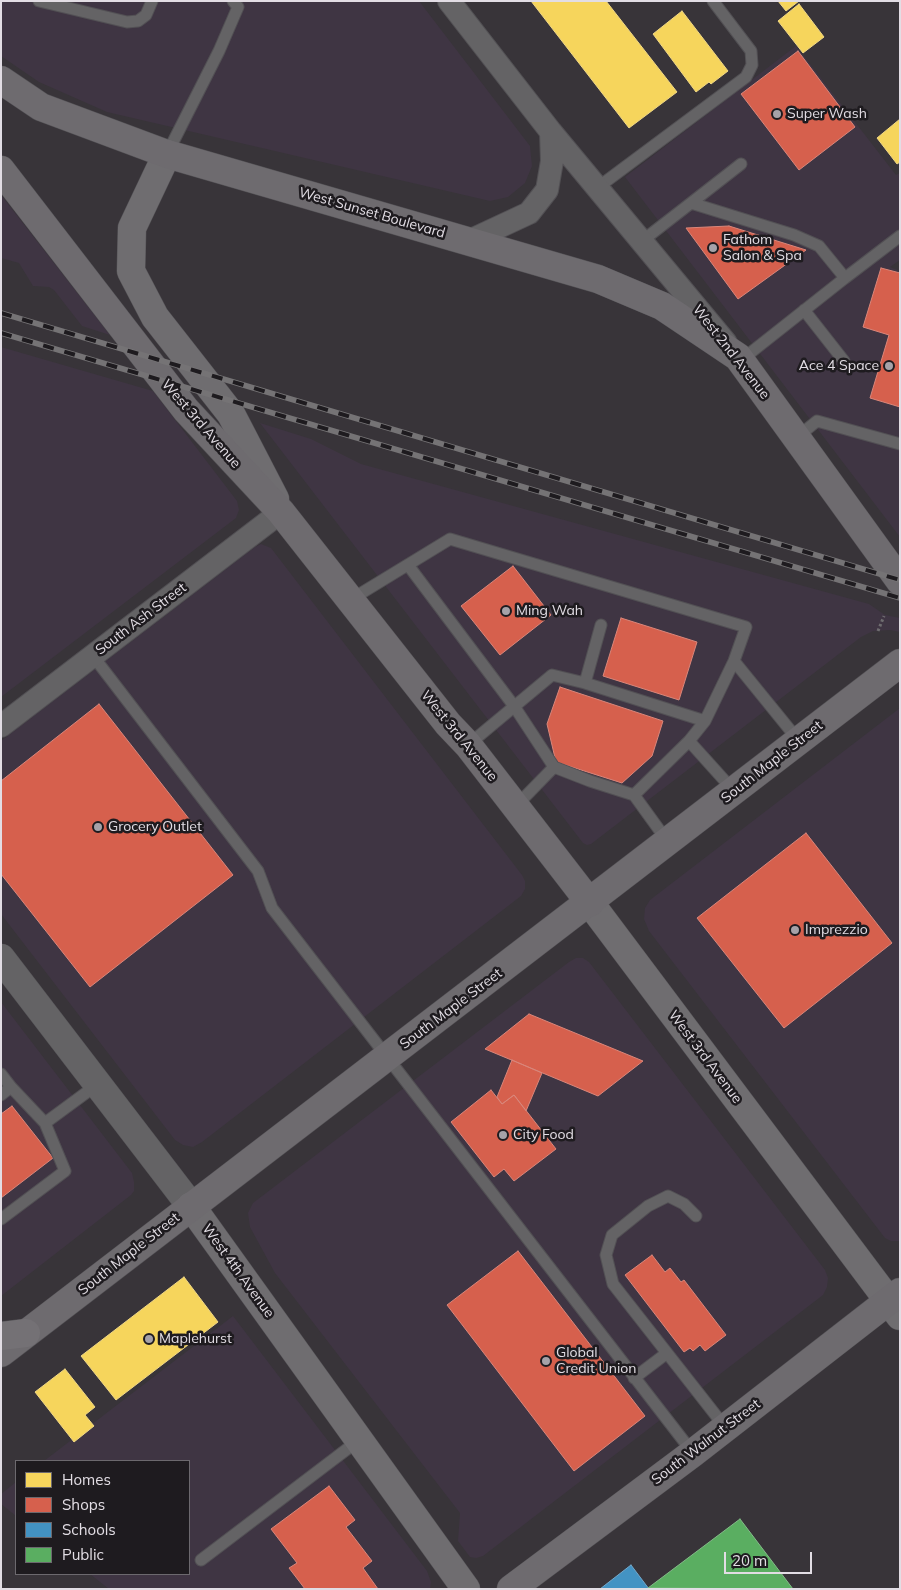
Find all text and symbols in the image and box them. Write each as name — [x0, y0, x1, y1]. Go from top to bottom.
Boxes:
place label: Super Wash — [787, 106, 867, 122]
marker: Super Wash — [771, 108, 783, 120]
street label: West Sunset Boulevard — [297, 184, 447, 242]
place label: Fathom Salon & Spa — [723, 232, 802, 264]
marker: Fathom Salon & Spa — [707, 242, 719, 254]
street label: West 2nd Avenue — [689, 301, 773, 403]
place label: Ace 4 Space — [799, 358, 879, 374]
marker: Ace 4 Space — [883, 360, 895, 372]
street label: West 3rd Avenue — [158, 376, 244, 472]
street label: South Ash Street — [92, 579, 190, 659]
place label: Ming Wah — [516, 603, 583, 619]
marker: Ming Wah — [500, 605, 512, 617]
street label: West 3rd Avenue — [417, 687, 501, 785]
street label: South Maple Street — [718, 717, 826, 807]
place label: Grocery Outlet — [108, 819, 202, 835]
marker: Grocery Outlet — [92, 821, 104, 833]
place label: Imprezzio — [805, 922, 868, 938]
marker: Imprezzio — [789, 924, 801, 936]
street label: South Maple Street — [397, 965, 505, 1053]
street label: West 3rd Avenue — [665, 1007, 745, 1107]
place label: City Food — [513, 1127, 574, 1143]
marker: City Food — [497, 1129, 509, 1141]
street label: South Maple Street — [75, 1209, 183, 1299]
street label: West 4th Avenue — [198, 1221, 278, 1321]
place label: Maplehurst — [159, 1331, 232, 1347]
marker: Maplehurst — [143, 1333, 155, 1345]
place label: Global Credit Union — [556, 1345, 636, 1378]
marker: Global Credit Union — [540, 1355, 552, 1367]
street label: South Walnut Street — [648, 1396, 764, 1488]
legend — [15, 1460, 190, 1575]
text: Homes — [62, 1470, 111, 1489]
text: Shops — [62, 1495, 105, 1514]
text: Schools — [62, 1520, 116, 1539]
scale bar — [726, 1542, 814, 1574]
text: Public — [62, 1545, 104, 1564]
text: 20 m — [732, 1551, 767, 1570]

